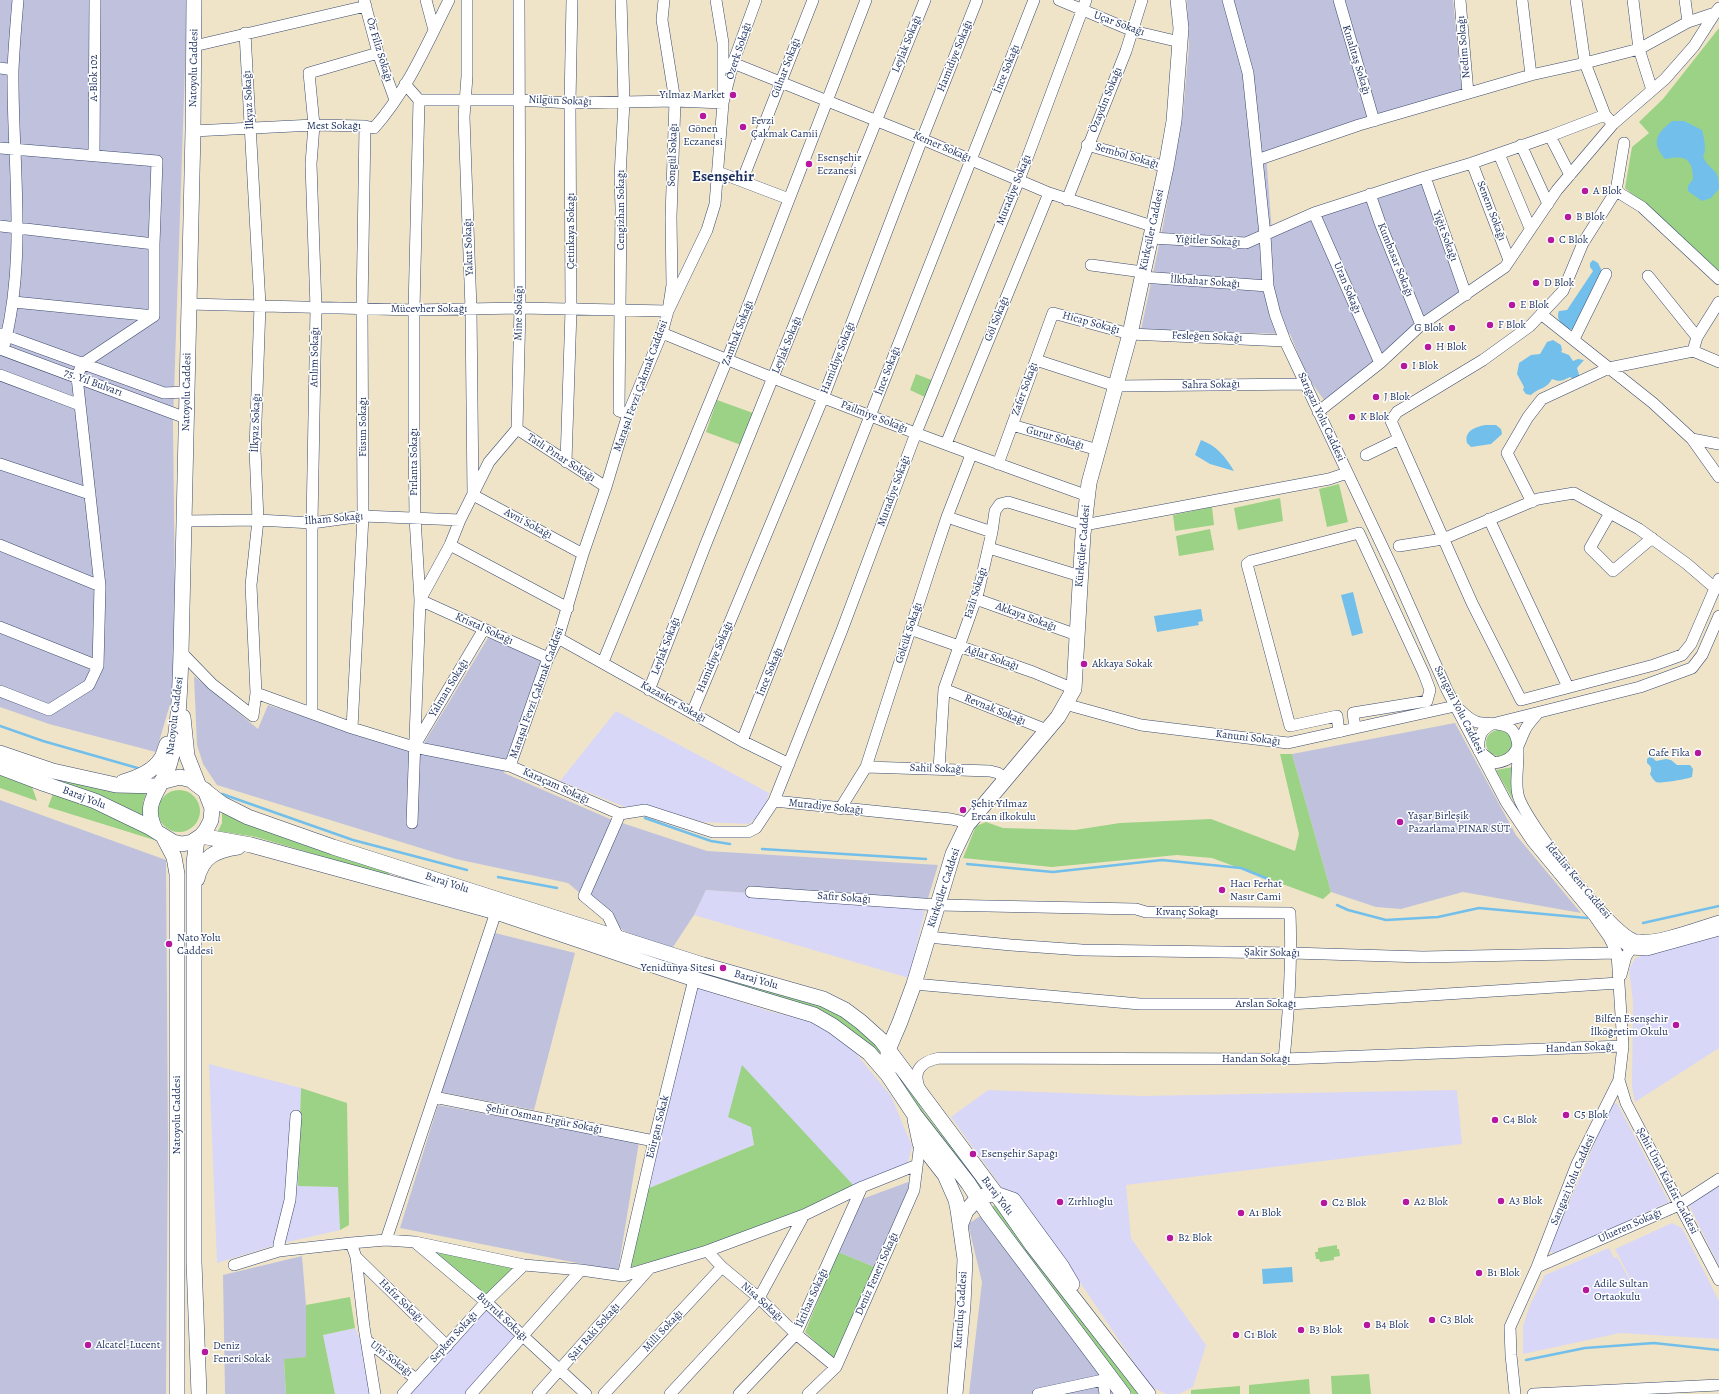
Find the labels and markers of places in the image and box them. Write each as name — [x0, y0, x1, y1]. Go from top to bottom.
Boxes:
place label: Yılmaz Market — [659, 88, 725, 102]
marker: Yılmaz Market — [728, 90, 738, 100]
marker: Gönen Eczanesi — [698, 111, 708, 121]
place label: Fevzi Çakmak Camii — [751, 114, 818, 140]
place label: Gönen Eczanesi — [683, 122, 723, 148]
marker: Fevzi Çakmak Camii — [738, 122, 748, 132]
place label: Esenşehir Eczanesi — [817, 151, 861, 177]
marker: Esenşehir Eczanesi — [804, 159, 814, 169]
place label: A Blok — [1593, 184, 1622, 198]
marker: A Blok — [1580, 186, 1590, 196]
place label: B Blok — [1576, 210, 1605, 224]
marker: B Blok — [1563, 212, 1573, 222]
place label: C Blok — [1559, 233, 1588, 247]
marker: C Blok — [1546, 235, 1556, 245]
place label: D Blok — [1544, 276, 1574, 290]
marker: D Blok — [1531, 278, 1541, 288]
place label: E Blok — [1520, 298, 1549, 312]
marker: E Blok — [1507, 300, 1517, 310]
place label: F Blok — [1498, 318, 1526, 332]
marker: F Blok — [1485, 320, 1495, 330]
place label: G Blok — [1414, 321, 1444, 335]
marker: G Blok — [1447, 323, 1457, 333]
place label: H Blok — [1436, 340, 1467, 354]
marker: H Blok — [1423, 342, 1433, 352]
place label: I Blok — [1412, 359, 1438, 373]
marker: I Blok — [1399, 361, 1409, 371]
place label: J Blok — [1384, 390, 1410, 404]
marker: J Blok — [1371, 392, 1381, 402]
place label: K Blok — [1360, 410, 1389, 424]
marker: K Blok — [1347, 412, 1357, 422]
place label: Akkaya Sokak — [1092, 657, 1153, 671]
marker: Akkaya Sokak — [1079, 659, 1089, 669]
place label: Cafe Fika — [1649, 746, 1690, 760]
marker: Cafe Fika — [1693, 748, 1703, 758]
place label: Şehit Yılmaz Ercan ilkokulu — [971, 797, 1036, 823]
marker: Şehit Yılmaz Ercan ilkokulu — [958, 805, 968, 815]
place label: Yaşar Birleşik Pazarlama PINAR SÜT — [1408, 809, 1510, 835]
marker: Yaşar Birleşik Pazarlama PINAR SÜT — [1395, 817, 1405, 827]
place label: Hacı Ferhat Nasır Cami — [1230, 877, 1282, 903]
marker: Hacı Ferhat Nasır Cami — [1217, 885, 1227, 895]
place label: Nato Yolu Caddesi — [177, 931, 221, 957]
marker: Nato Yolu Caddesi — [164, 939, 174, 949]
place label: Yenidünya Sitesi — [641, 961, 715, 975]
marker: Yenidünya Sitesi — [718, 963, 728, 973]
place label: Bilfen Esenşehir İlköğretim Okulu — [1590, 1012, 1668, 1038]
marker: Bilfen Esenşehir İlköğretim Okulu — [1671, 1020, 1681, 1030]
place label: C5 Blok — [1574, 1108, 1608, 1122]
marker: C5 Blok — [1561, 1110, 1571, 1120]
place label: C4 Blok — [1503, 1113, 1537, 1127]
marker: C4 Blok — [1490, 1115, 1500, 1125]
place label: Esenşehir Sapağı — [981, 1147, 1058, 1161]
marker: Esenşehir Sapağı — [968, 1149, 978, 1159]
place label: A3 Blok — [1509, 1194, 1542, 1208]
place label: Zırhlıoğlu — [1068, 1195, 1113, 1209]
place label: A2 Blok — [1414, 1195, 1448, 1209]
place label: C2 Blok — [1332, 1196, 1366, 1210]
marker: A3 Blok — [1496, 1196, 1506, 1206]
marker: Zırhlıoğlu — [1055, 1197, 1065, 1207]
marker: A2 Blok — [1401, 1197, 1411, 1207]
marker: C2 Blok — [1319, 1198, 1329, 1208]
place label: A1 Blok — [1249, 1206, 1282, 1220]
marker: A1 Blok — [1236, 1208, 1246, 1218]
place label: B2 Blok — [1178, 1231, 1212, 1245]
marker: B2 Blok — [1165, 1233, 1175, 1243]
place label: B1 Blok — [1487, 1266, 1520, 1280]
marker: B1 Blok — [1474, 1268, 1484, 1278]
place label: Adile Sultan Ortaokulu — [1594, 1277, 1648, 1303]
marker: Adile Sultan Ortaokulu — [1581, 1285, 1591, 1295]
place label: C3 Blok — [1440, 1313, 1474, 1327]
marker: C3 Blok — [1427, 1315, 1437, 1325]
place label: B4 Blok — [1375, 1318, 1409, 1332]
marker: B4 Blok — [1362, 1320, 1372, 1330]
place label: B3 Blok — [1309, 1323, 1343, 1337]
marker: B3 Blok — [1296, 1325, 1306, 1335]
place label: C1 Blok — [1244, 1328, 1277, 1342]
marker: C1 Blok — [1231, 1330, 1241, 1340]
place label: Alcatel-Lucent — [96, 1338, 160, 1352]
place label: Deniz Feneri Sokak — [213, 1339, 270, 1365]
marker: Alcatel-Lucent — [83, 1340, 93, 1350]
marker: Deniz Feneri Sokak — [200, 1347, 210, 1357]

